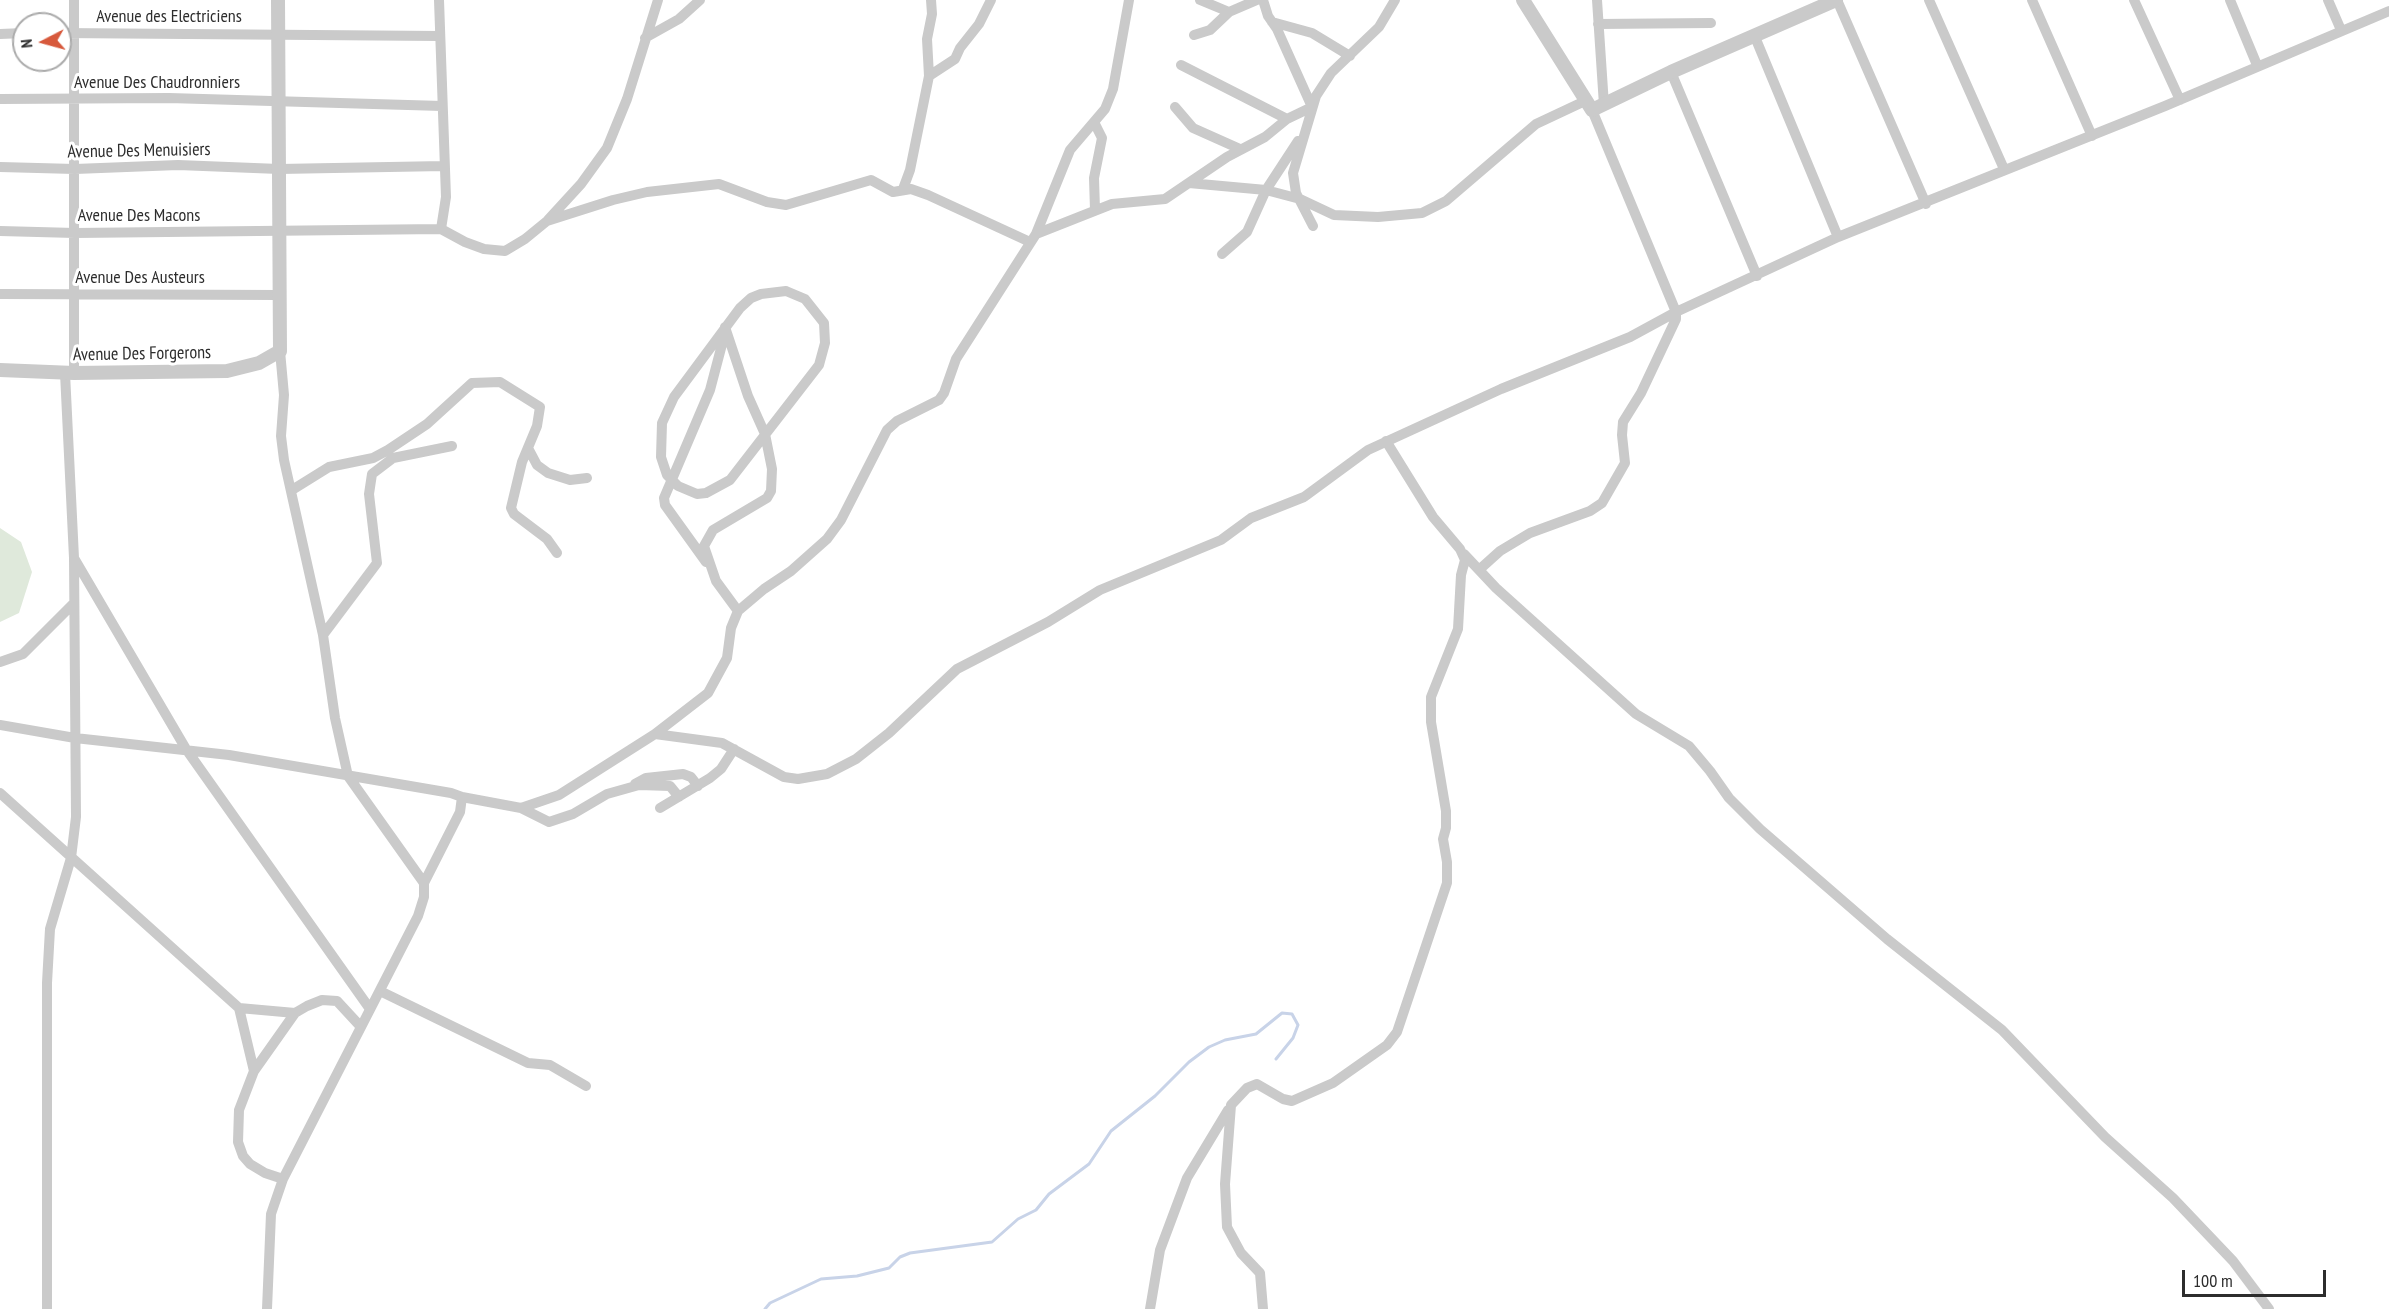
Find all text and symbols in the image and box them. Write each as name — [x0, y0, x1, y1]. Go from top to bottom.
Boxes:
street label: Avenue des Electriciens — [96, 6, 242, 28]
north arrow — [12, 12, 72, 72]
text: N — [16, 38, 36, 49]
street label: Avenue Des Chaudronniers — [74, 72, 240, 94]
street label: Avenue Des Menuisiers — [67, 139, 211, 163]
street label: Avenue Des Macons — [78, 205, 200, 227]
street label: Avenue Des Austeurs — [75, 267, 205, 289]
street label: Avenue Des Forgerons — [73, 342, 211, 366]
scale bar — [2185, 1258, 2329, 1296]
text: 100 m — [2193, 1269, 2233, 1292]

